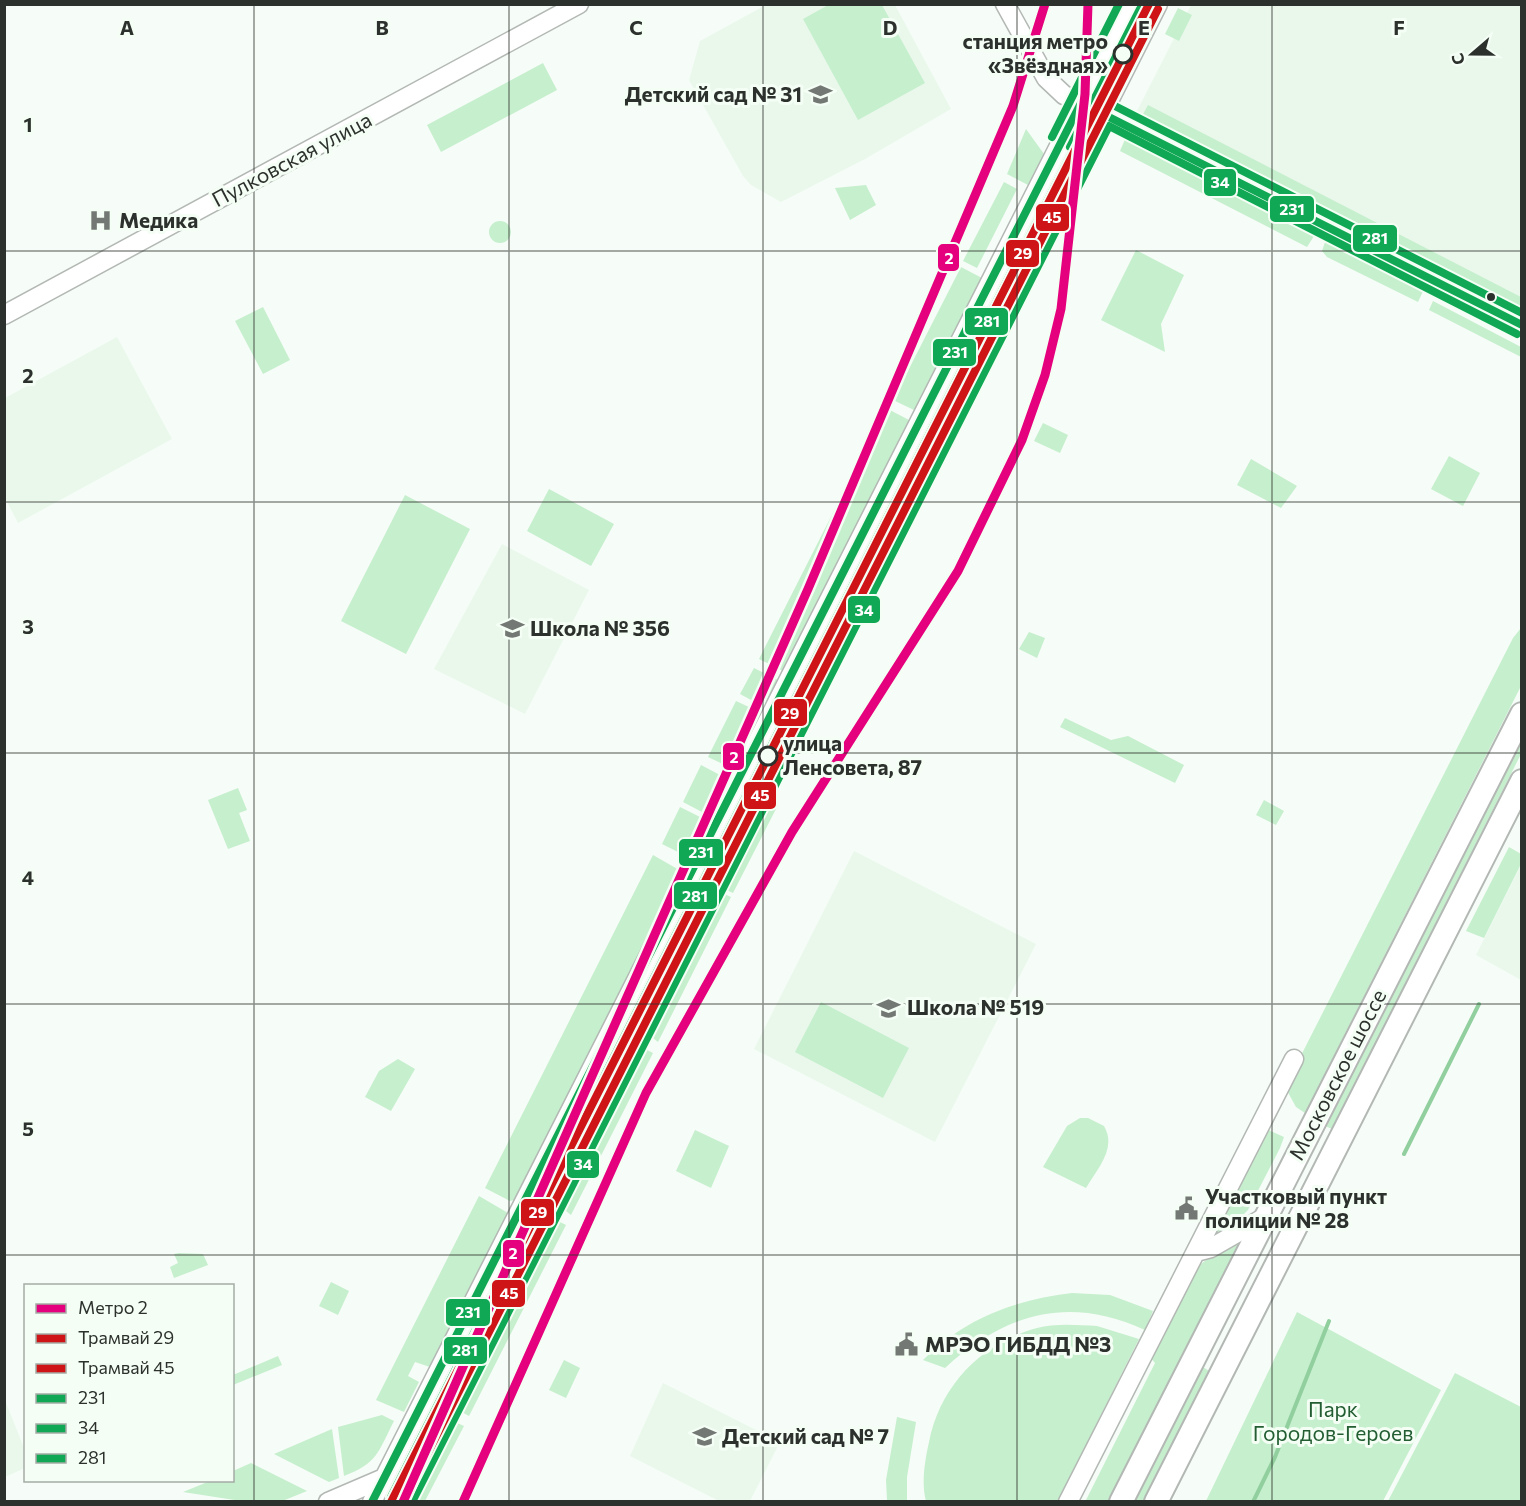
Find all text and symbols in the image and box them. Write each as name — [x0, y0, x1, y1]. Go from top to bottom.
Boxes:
text: A — [120, 15, 134, 39]
text: B — [375, 15, 389, 39]
text: C — [629, 15, 643, 39]
text: D — [883, 15, 897, 39]
text: E — [1138, 15, 1150, 39]
text: F — [1393, 15, 1405, 39]
north arrow — [1442, 24, 1502, 84]
place label: станция метро «Звёздная» — [963, 28, 1108, 77]
marker: станция метро «Звёздная» — [1113, 44, 1133, 64]
text: С — [1447, 51, 1468, 68]
place label: Детский сад № 31 — [625, 81, 802, 106]
school or university icon: Детский сад № 31 — [807, 82, 833, 108]
street label: Пулковская улица — [207, 106, 375, 211]
text: 1 — [23, 112, 33, 136]
line badge: 34 — [1203, 168, 1237, 197]
text: 34 — [1210, 172, 1230, 191]
line badge: 231 — [1269, 195, 1315, 223]
text: 231 — [1279, 199, 1305, 218]
line badge: 45 — [1035, 203, 1070, 232]
place label: Медика — [119, 207, 198, 232]
text: 45 — [1042, 207, 1062, 226]
hospital icon: Медика — [88, 208, 114, 234]
line badge: 281 — [1352, 224, 1398, 253]
text: 281 — [1362, 228, 1388, 247]
line badge: 29 — [1005, 239, 1040, 268]
line badge: 2 — [937, 243, 960, 272]
text: 29 — [1014, 243, 1033, 262]
text: 2 — [944, 248, 954, 267]
unlabelled marker — [1485, 291, 1497, 303]
line badge: 281 — [964, 307, 1009, 336]
text: 281 — [974, 311, 1000, 330]
line badge: 231 — [932, 338, 977, 367]
text: 231 — [942, 342, 968, 361]
text: 2 — [22, 363, 34, 387]
line badge: 34 — [847, 595, 881, 624]
text: 34 — [854, 600, 874, 619]
text: 3 — [22, 614, 34, 638]
place label: Школа № 356 — [530, 615, 670, 640]
school or university icon: Школа № 356 — [499, 616, 525, 642]
line badge: 29 — [773, 698, 808, 727]
text: 29 — [781, 703, 800, 722]
place label: улица Ленсовета, 87 — [783, 730, 922, 779]
line badge: 2 — [722, 742, 745, 771]
marker: улица Ленсовета, 87 — [758, 746, 778, 766]
text: 2 — [729, 747, 739, 766]
line badge: 45 — [743, 781, 777, 810]
text: 45 — [750, 785, 770, 804]
line badge: 231 — [678, 838, 724, 867]
text: 231 — [688, 842, 714, 861]
text: 4 — [22, 865, 34, 889]
line badge: 281 — [673, 881, 718, 910]
text: 281 — [682, 886, 708, 905]
street label: Московское шоссе — [1283, 985, 1390, 1164]
place label: Школа № 519 — [907, 994, 1044, 1019]
school or university icon: Школа № 519 — [876, 995, 902, 1021]
text: 5 — [22, 1116, 34, 1140]
line badge: 34 — [566, 1150, 600, 1179]
text: 34 — [573, 1154, 593, 1173]
place label: Участковый пункт полиции № 28 — [1205, 1183, 1387, 1232]
public building icon: Участковый пункт полиции № 28 — [1174, 1196, 1200, 1222]
line badge: 29 — [520, 1198, 555, 1227]
text: 29 — [529, 1202, 548, 1221]
line badge: 2 — [502, 1239, 525, 1268]
text: 2 — [508, 1243, 518, 1262]
line badge: 45 — [491, 1279, 526, 1308]
text: 45 — [499, 1283, 519, 1302]
legend — [24, 1284, 234, 1482]
text: Метро 2 — [78, 1296, 148, 1318]
line badge: 231 — [445, 1298, 491, 1327]
text: 231 — [455, 1302, 481, 1321]
text: Трамвай 29 — [78, 1326, 174, 1348]
place label: МРЭО ГИБДД №3 — [925, 1331, 1111, 1356]
public building icon: МРЭО ГИБДД №3 — [894, 1332, 920, 1358]
line badge: 281 — [443, 1336, 488, 1365]
text: 281 — [452, 1340, 478, 1359]
text: Трамвай 45 — [78, 1356, 175, 1378]
text: 231 — [78, 1386, 106, 1408]
park label: Парк Городов-Героев — [1253, 1396, 1413, 1445]
text: 34 — [78, 1416, 99, 1438]
place label: Детский сад № 7 — [722, 1423, 889, 1448]
school or university icon: Детский сад № 7 — [691, 1424, 717, 1450]
text: 281 — [78, 1446, 107, 1468]

